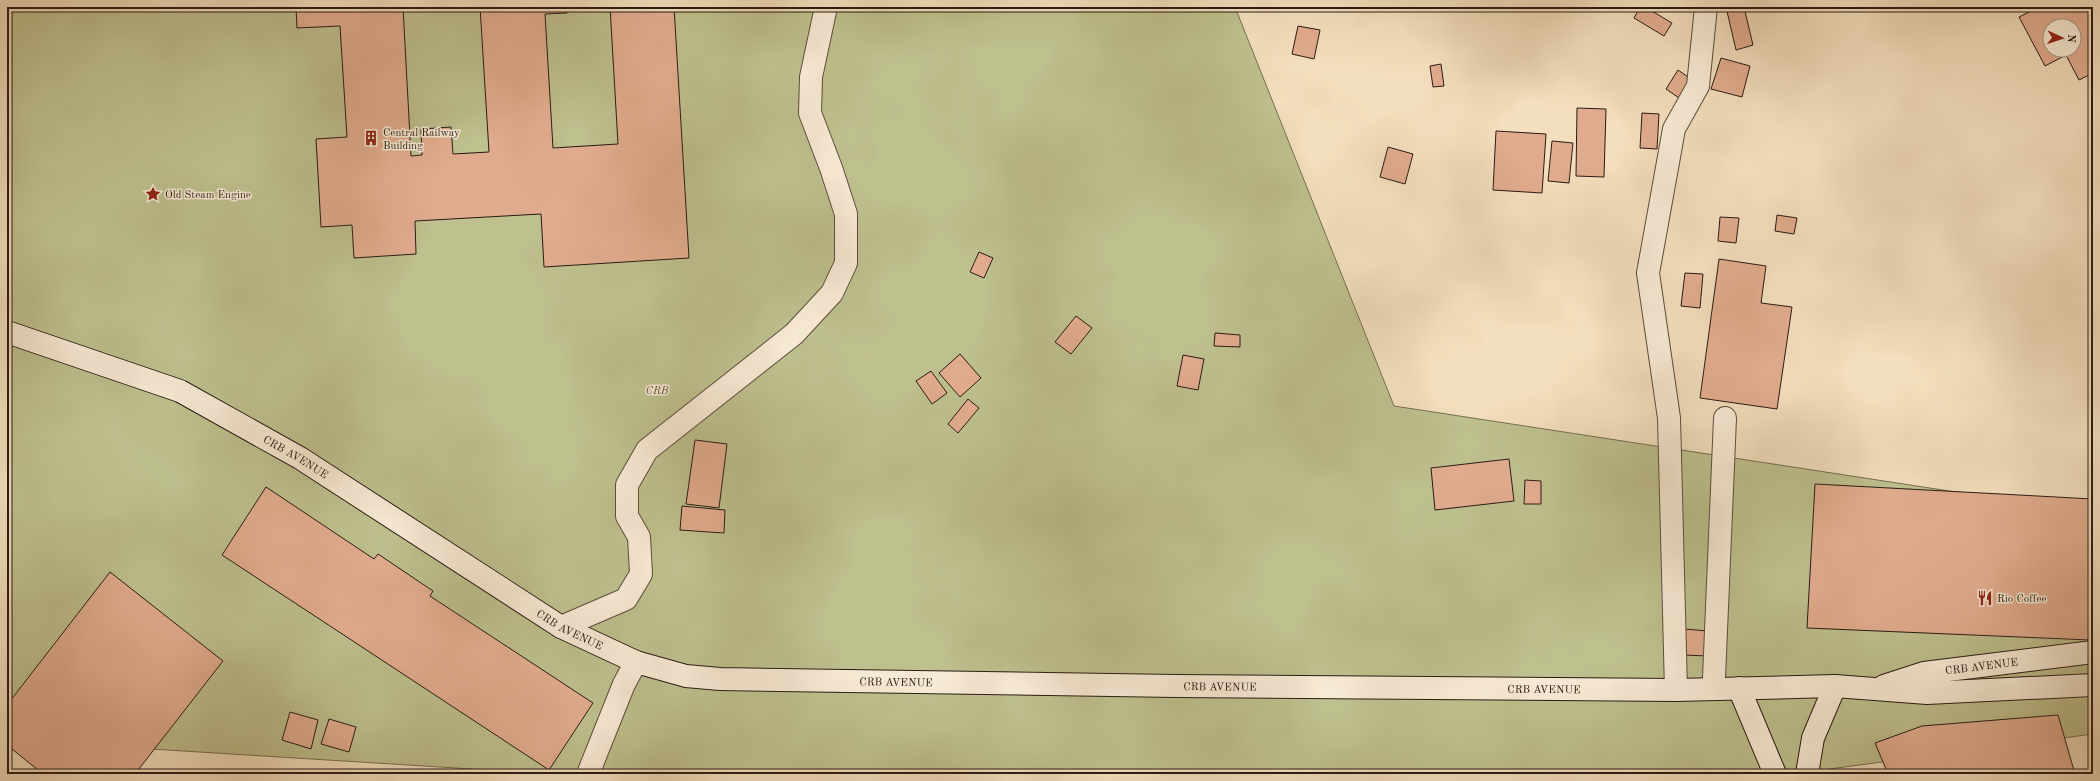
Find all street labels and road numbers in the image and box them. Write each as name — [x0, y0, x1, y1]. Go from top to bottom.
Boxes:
street label: CRB AVENUE — [261, 435, 329, 482]
street label: CRB AVENUE — [534, 609, 604, 653]
street label: CRB AVENUE — [1945, 657, 2019, 677]
street label: CRB AVENUE — [859, 677, 933, 689]
street label: CRB AVENUE — [1183, 682, 1257, 694]
street label: CRB AVENUE — [1507, 685, 1581, 696]

